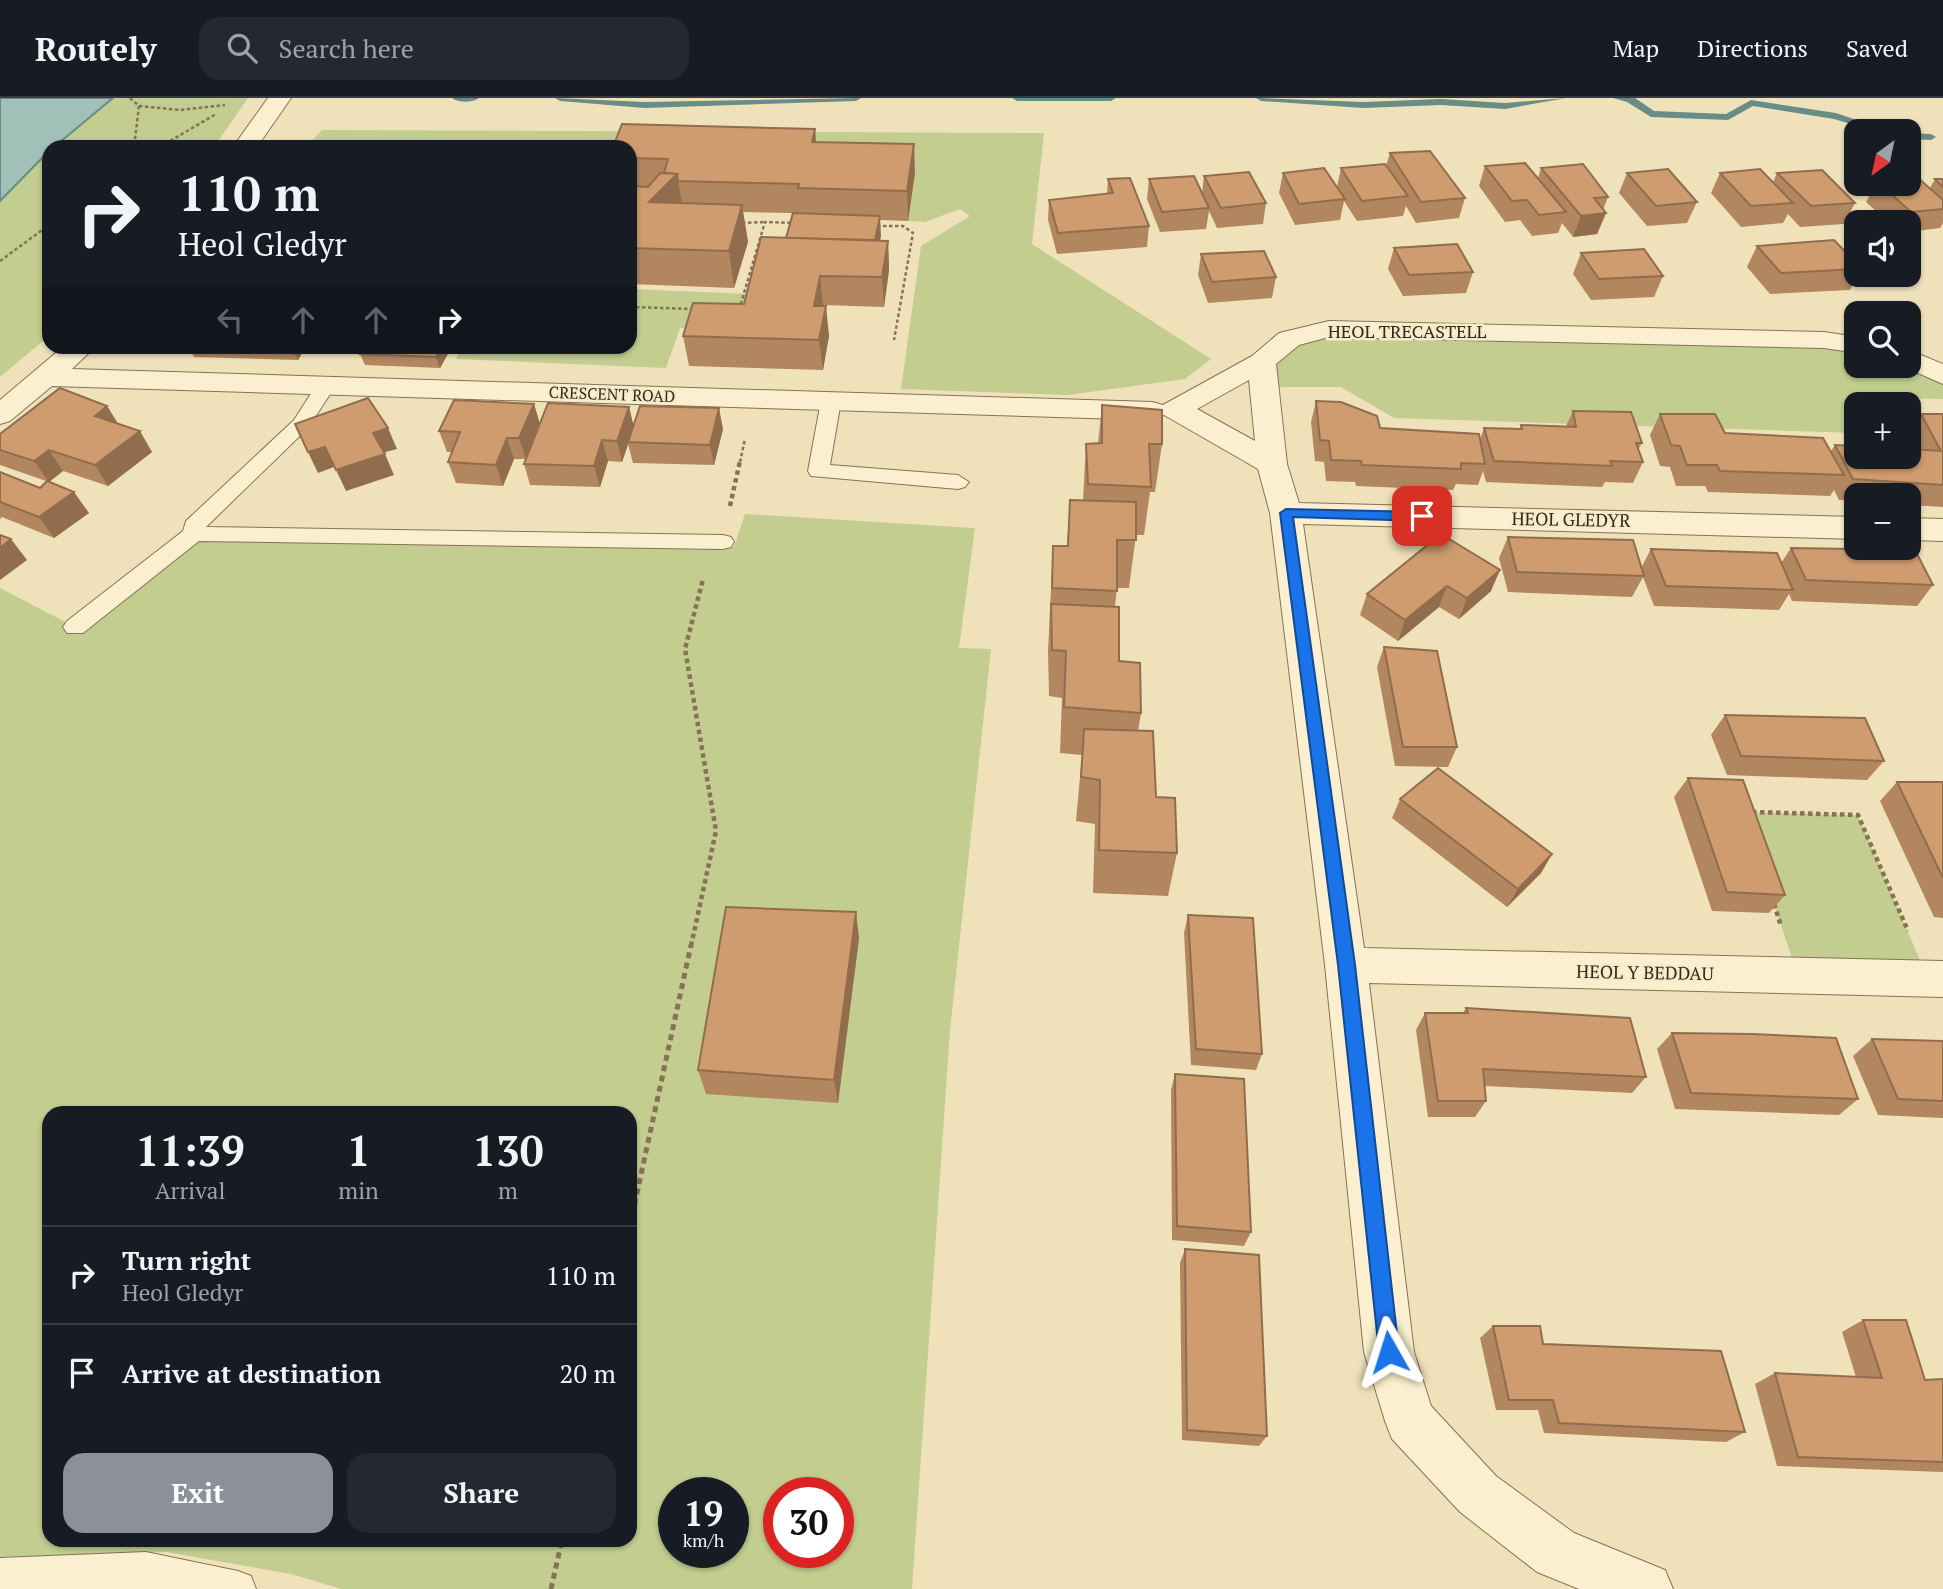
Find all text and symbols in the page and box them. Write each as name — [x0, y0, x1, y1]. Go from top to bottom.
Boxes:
search box — [199, 17, 689, 80]
text: Routely — [35, 27, 157, 70]
icon: search — [223, 29, 261, 67]
text: Search here — [279, 31, 414, 65]
text: Map — [1613, 32, 1659, 64]
text: Directions — [1697, 32, 1808, 64]
text: Saved — [1846, 32, 1908, 64]
north arrow — [1844, 119, 1922, 196]
map controls — [1844, 119, 1921, 560]
text: 110 m — [178, 160, 320, 225]
icon: right — [63, 168, 154, 259]
button: sound — [1844, 210, 1921, 287]
text: Heol Gledyr — [178, 223, 346, 265]
icon: left — [211, 301, 249, 339]
icon: ahead — [284, 301, 322, 339]
icon: ahead — [357, 301, 395, 339]
icon: right — [430, 301, 468, 339]
button: search — [1844, 301, 1921, 378]
street label: HEOL TRECASTELL — [1328, 319, 1486, 343]
street label: CRESCENT ROAD — [548, 381, 676, 407]
button: + — [1844, 392, 1921, 469]
button: − — [1844, 483, 1921, 560]
pin — [1392, 486, 1452, 546]
icon: arrive — [1403, 497, 1441, 535]
street label: HEOL GLEDYR — [1511, 506, 1631, 532]
street label: HEOL Y BEDDAU — [1576, 959, 1714, 985]
text: 11:39 — [136, 1122, 245, 1178]
text: 1 — [347, 1122, 370, 1178]
text: 130 — [472, 1122, 543, 1178]
text: Arrival — [155, 1175, 225, 1206]
text: min — [338, 1175, 379, 1206]
text: m — [498, 1175, 518, 1206]
text: Turn right — [122, 1243, 251, 1277]
icon: right — [63, 1256, 101, 1294]
text: 110 m — [546, 1258, 616, 1292]
text: Heol Gledyr — [122, 1277, 243, 1308]
position arrow — [1352, 1315, 1426, 1389]
icon: arrive — [63, 1354, 101, 1392]
text: Arrive at destination — [122, 1356, 381, 1390]
text: 20 m — [560, 1356, 616, 1390]
button: Exit — [63, 1453, 333, 1533]
button: Share — [347, 1453, 616, 1533]
speed limit sign: 30 — [763, 1477, 854, 1568]
text: 19 — [684, 1490, 723, 1536]
text: km/h — [683, 1528, 724, 1552]

